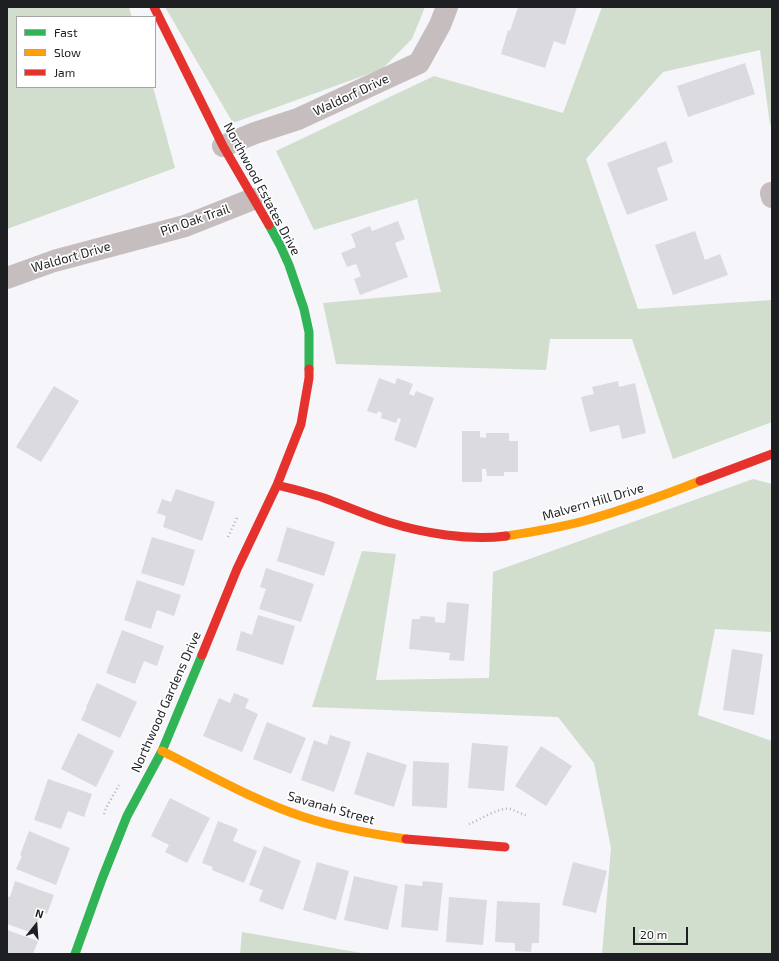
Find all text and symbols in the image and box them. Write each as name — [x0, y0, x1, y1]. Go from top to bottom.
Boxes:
legend — [16, 16, 156, 88]
text: Fast — [54, 25, 77, 39]
text: Slow — [54, 45, 81, 59]
text: Jam — [54, 65, 75, 79]
street label: Waldorf Drive — [311, 71, 391, 119]
street label: Northwood Estates Drive — [220, 120, 304, 258]
street label: Pin Oak Trail — [158, 201, 232, 239]
street label: Waldort Drive — [29, 238, 113, 276]
street label: Malvern Hill Drive — [540, 480, 646, 524]
street label: Northwood Gardens Drive — [128, 629, 204, 775]
street label: Savanah Street — [286, 788, 376, 828]
north arrow — [16, 905, 56, 945]
text: N — [34, 906, 45, 920]
scale bar — [635, 919, 690, 945]
text: 20 m — [640, 927, 667, 941]

